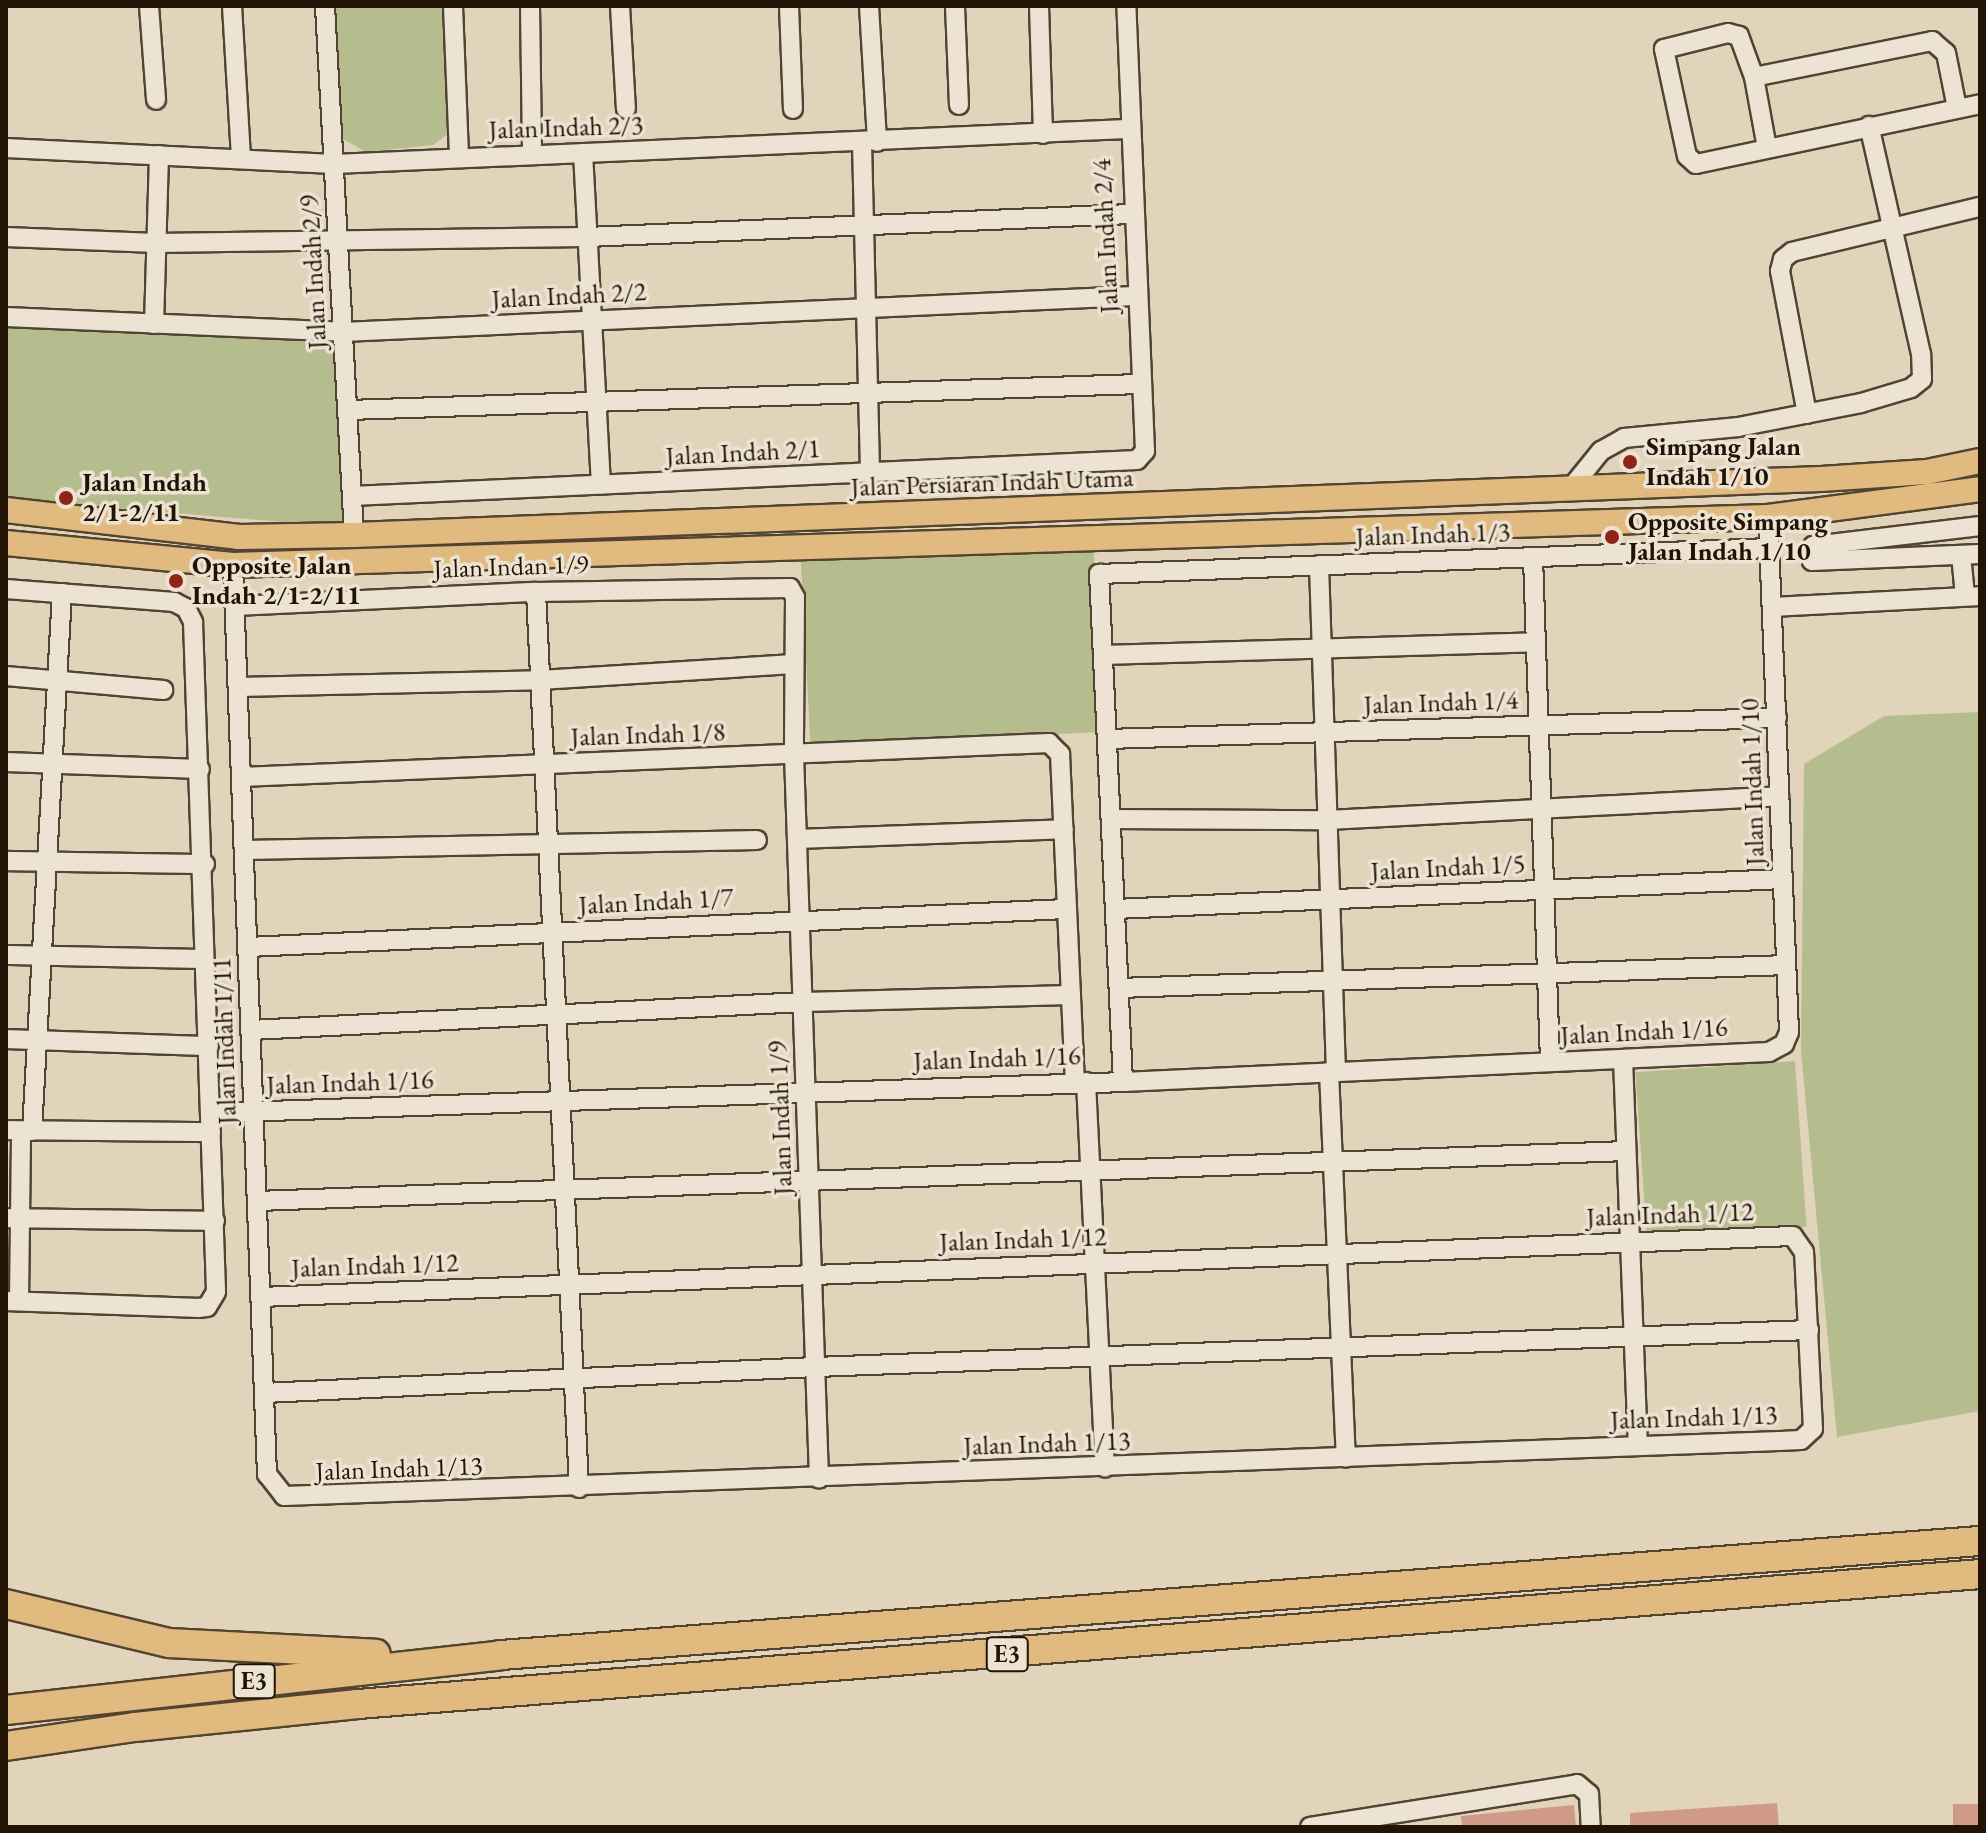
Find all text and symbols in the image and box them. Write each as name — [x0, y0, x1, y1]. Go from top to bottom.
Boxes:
street label: Jalan Indah 2/3 — [488, 110, 644, 146]
street label: Jalan Indah 2/4 — [1086, 158, 1126, 314]
street label: Jalan Indah 2/9 — [294, 194, 334, 350]
street label: Jalan Indah 2/2 — [491, 276, 647, 316]
place label: Simpang Jalan Indah 1/10 — [1646, 431, 1801, 492]
street label: Jalan Indah 2/1 — [665, 433, 821, 473]
marker: Simpang Jalan Indah 1/10 — [1621, 453, 1639, 471]
street label: Jalan Persiaran Indah Utama — [850, 462, 1134, 504]
place label: Jalan Indah 2/1-2/11 — [82, 467, 207, 528]
marker: Jalan Indah 2/1-2/11 — [57, 489, 75, 507]
place label: Opposite Simpang Jalan Indah 1/10 — [1628, 506, 1828, 568]
street label: Jalan Indah 1/3 — [1355, 517, 1511, 553]
marker: Opposite Simpang Jalan Indah 1/10 — [1603, 528, 1621, 546]
street label: Jalan Indan 1/9 — [433, 549, 589, 585]
place label: Opposite Jalan Indah 2/1-2/11 — [192, 550, 361, 612]
marker: Opposite Jalan Indah 2/1-2/11 — [167, 572, 185, 590]
street label: Jalan Indah 1/4 — [1363, 685, 1519, 721]
street label: Jalan Indah 1/10 — [1734, 698, 1772, 866]
street label: Jalan Indah 1/8 — [570, 717, 726, 753]
street label: Jalan Indah 1/5 — [1370, 848, 1526, 888]
street label: Jalan Indah 1/7 — [578, 882, 734, 922]
street label: Jalan Indah 1/11 — [206, 957, 244, 1125]
street label: Jalan Indah 1/16 — [1560, 1012, 1728, 1052]
street label: Jalan Indah 1/9 — [763, 1040, 799, 1196]
street label: Jalan Indah 1/16 — [913, 1040, 1081, 1078]
street label: Jalan Indah 1/16 — [266, 1064, 434, 1102]
street label: Jalan Indah 1/12 — [1586, 1196, 1754, 1234]
street label: Jalan Indah 1/12 — [939, 1221, 1107, 1259]
street label: Jalan Indah 1/12 — [291, 1247, 459, 1285]
street label: Jalan Indah 1/13 — [1610, 1399, 1778, 1437]
street label: Jalan Indah 1/13 — [963, 1425, 1131, 1463]
street label: Jalan Indah 1/13 — [315, 1450, 483, 1488]
road number: E3 — [985, 1634, 1029, 1674]
road number: E3 — [232, 1661, 276, 1701]

